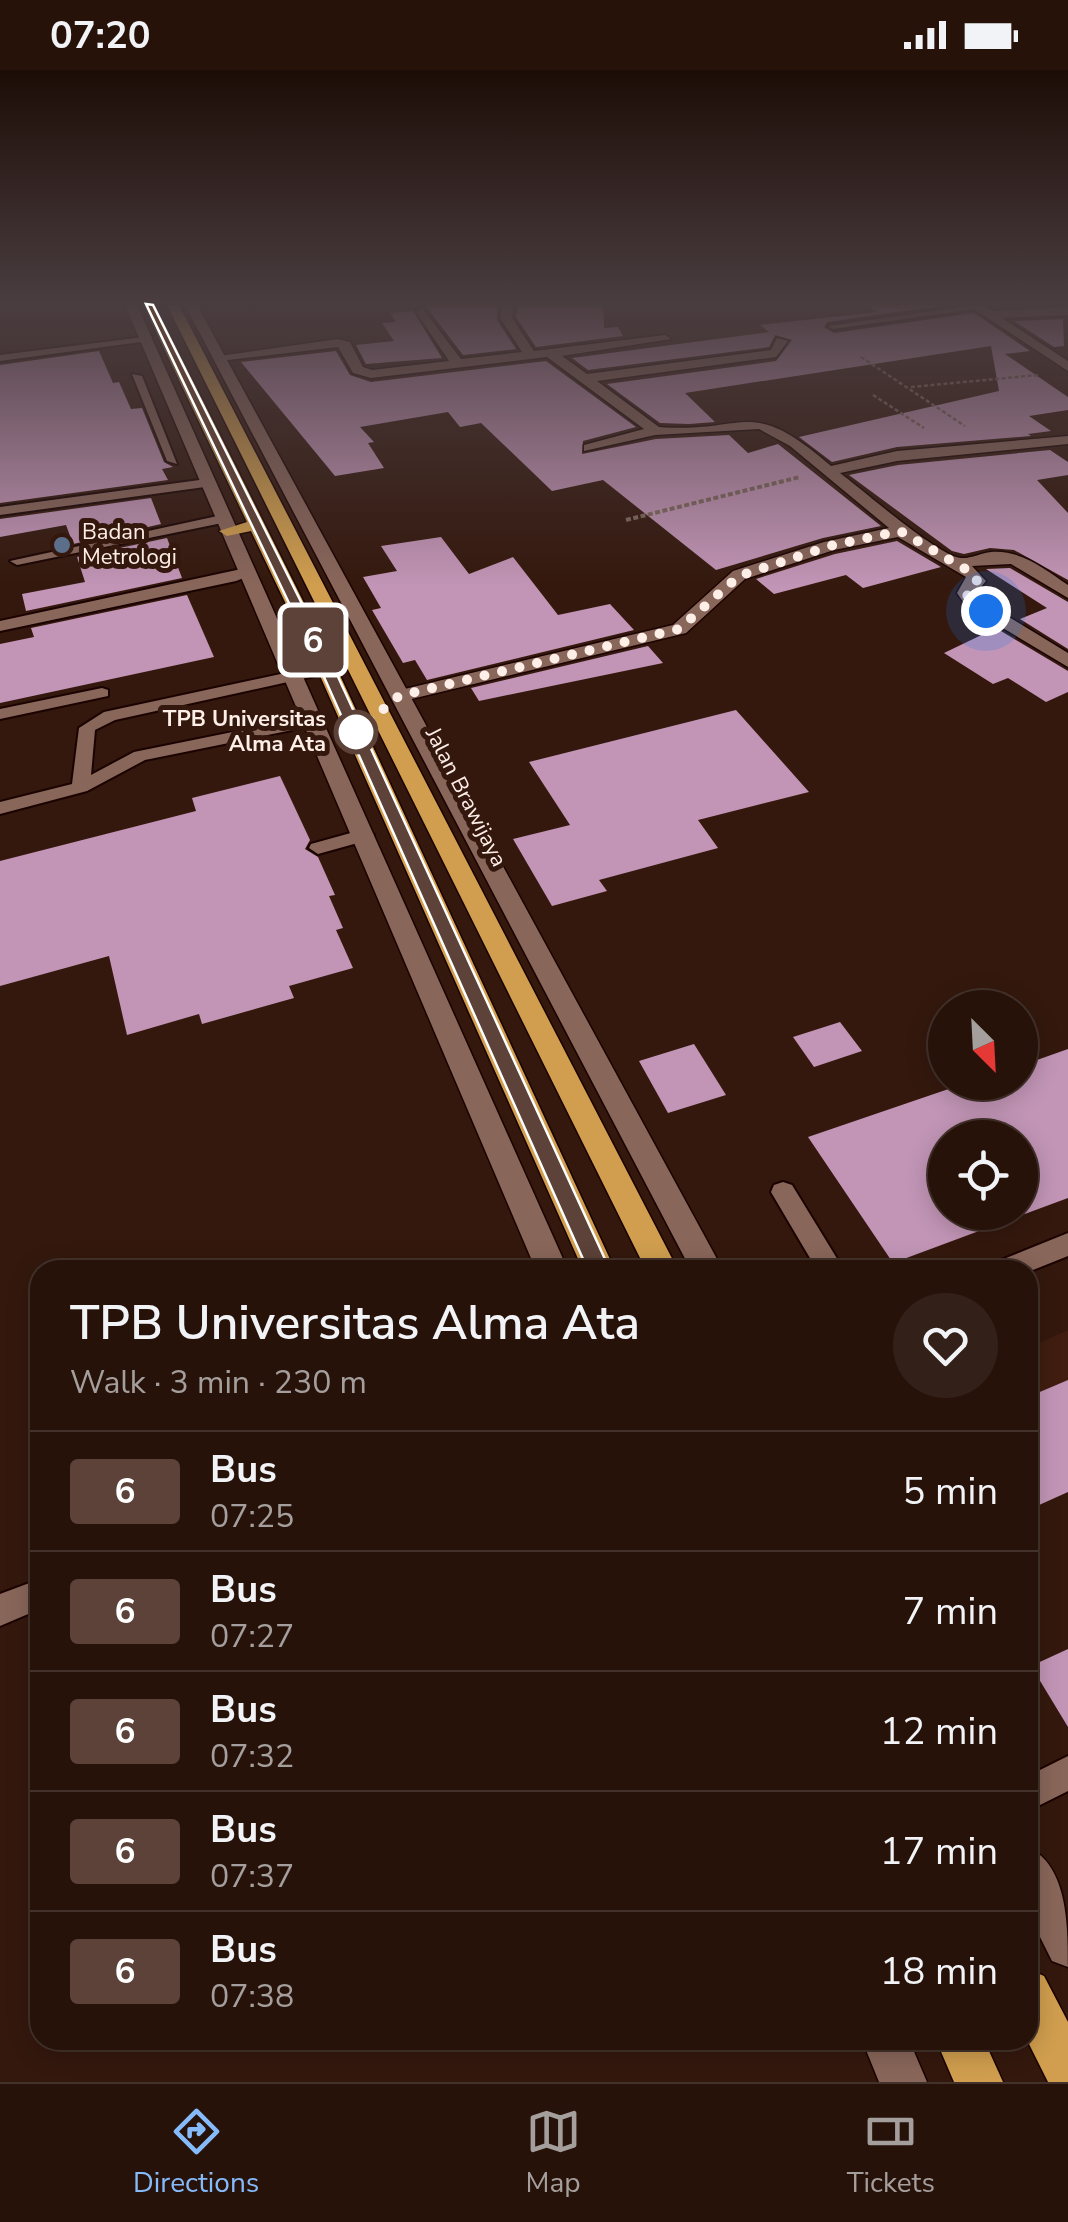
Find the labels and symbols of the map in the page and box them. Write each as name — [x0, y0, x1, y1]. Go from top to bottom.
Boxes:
place label: Badan Metrologi — [82, 517, 177, 572]
marker: Badan Metrologi — [51, 534, 73, 556]
your location — [961, 586, 1011, 636]
line badge: 6 — [280, 608, 346, 672]
place label: TPB Universitas Alma Ata — [163, 704, 326, 759]
marker: TPB Universitas Alma Ata — [335, 711, 377, 753]
street label: Jalan Brawijaya — [418, 721, 514, 872]
north arrow — [928, 990, 1038, 1100]

